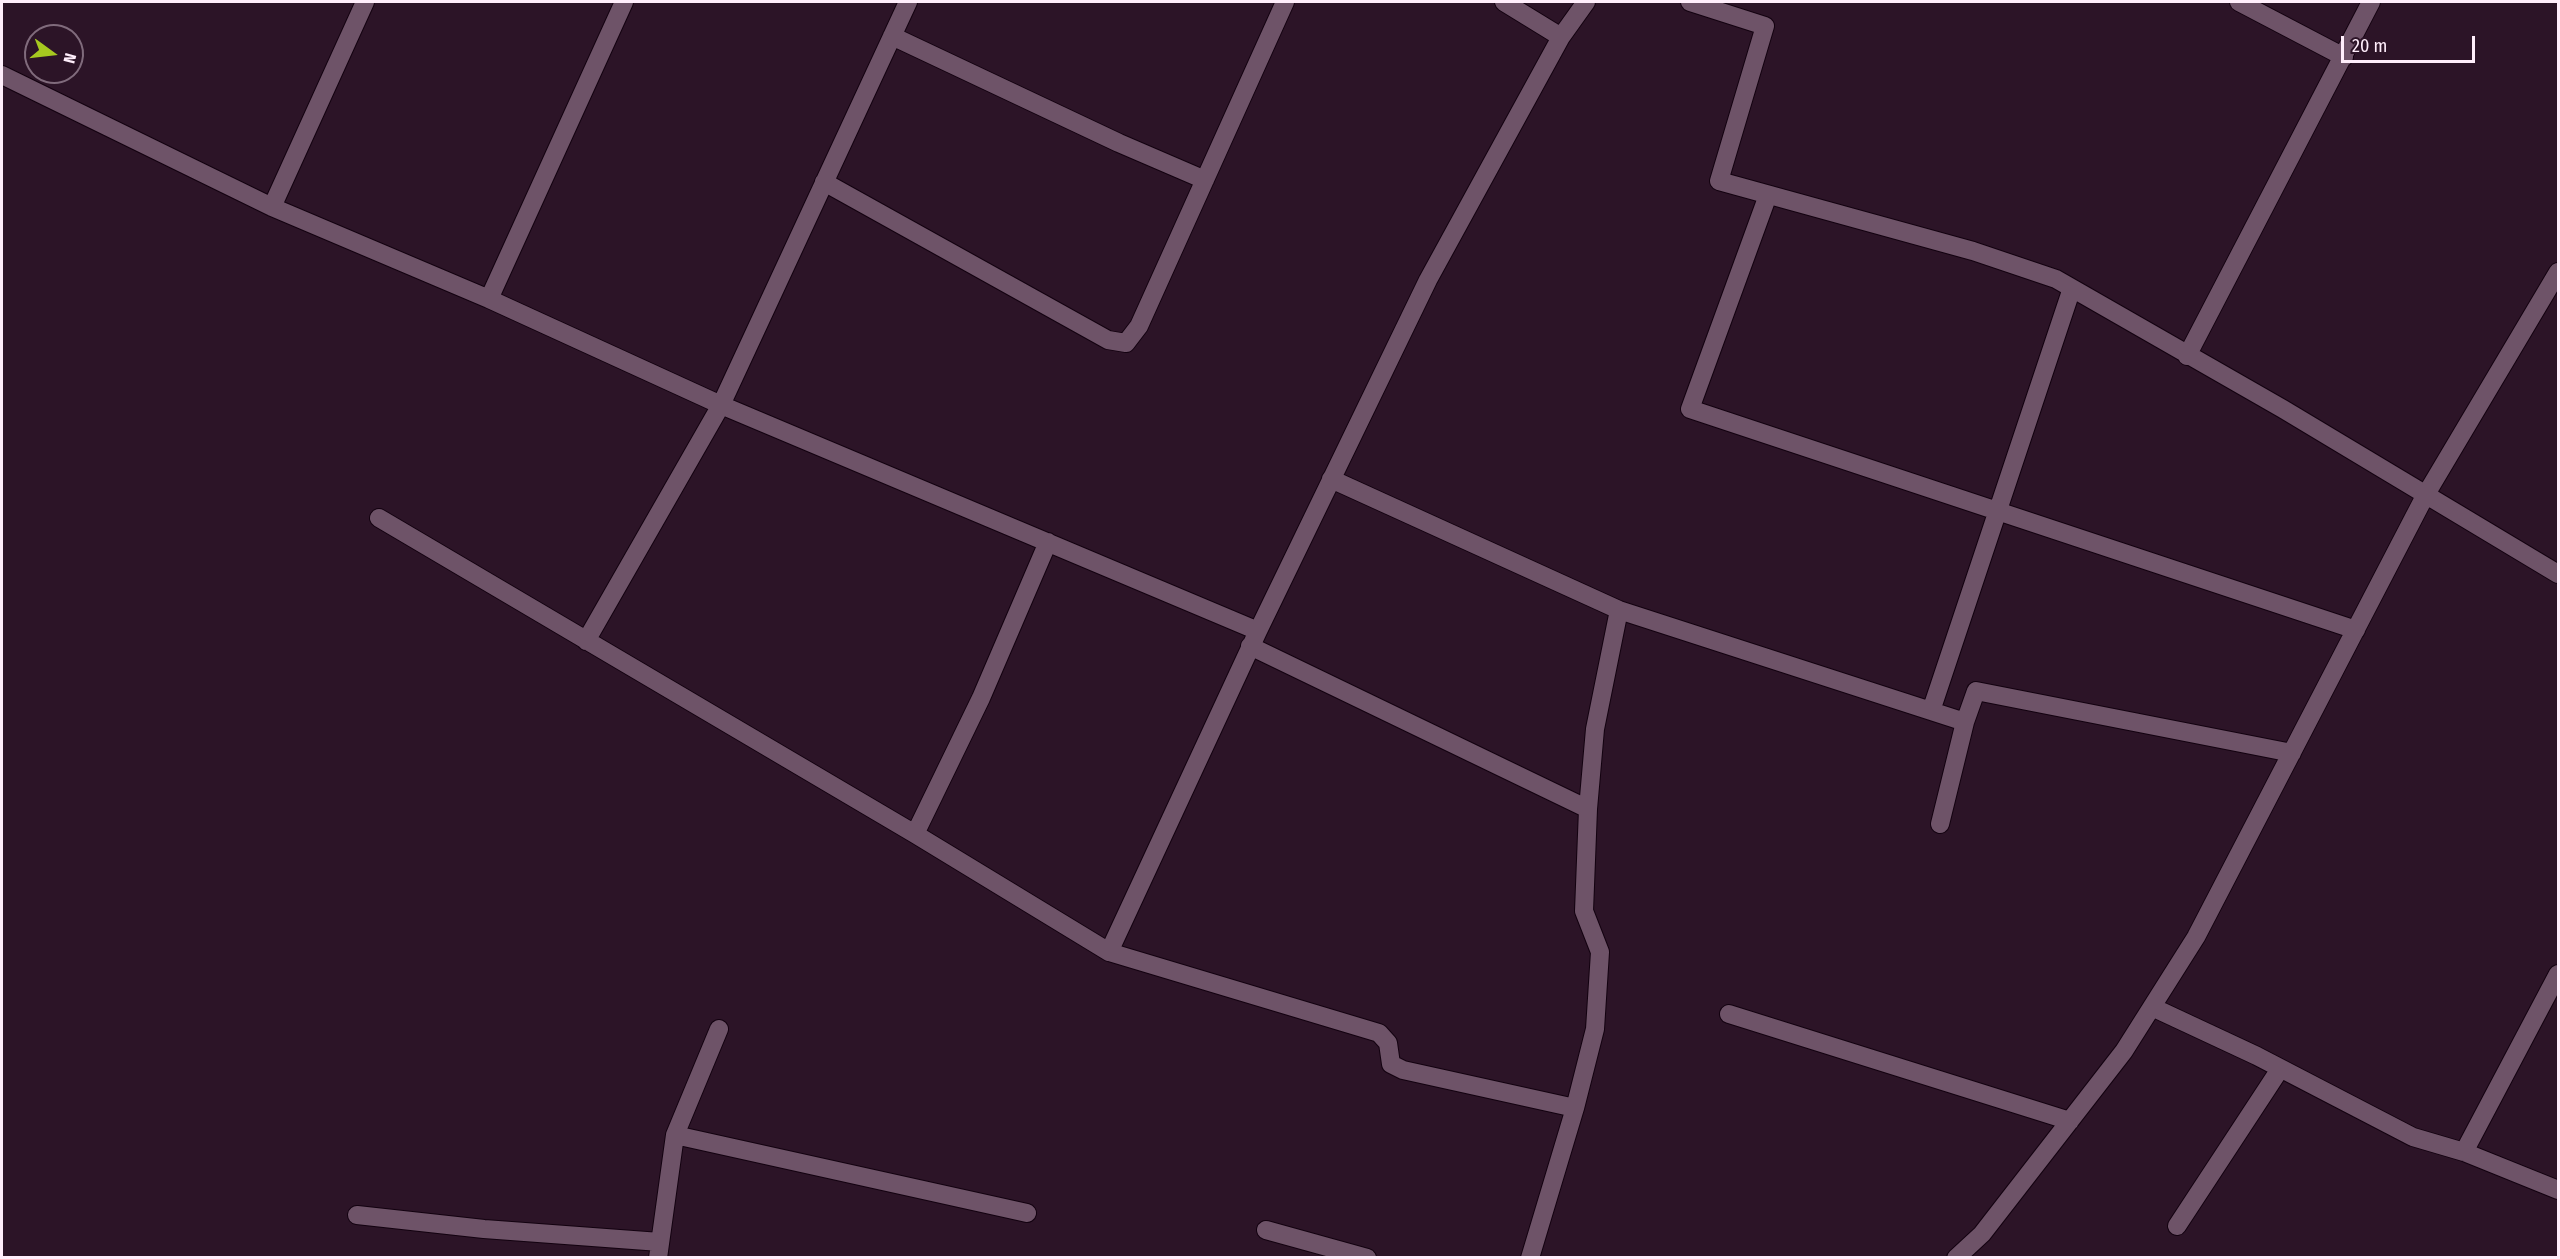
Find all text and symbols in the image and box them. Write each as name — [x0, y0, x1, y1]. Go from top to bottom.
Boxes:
north arrow — [24, 24, 84, 84]
scale bar — [2344, 24, 2478, 62]
text: 20 m — [2352, 35, 2387, 57]
text: N — [60, 51, 80, 65]

